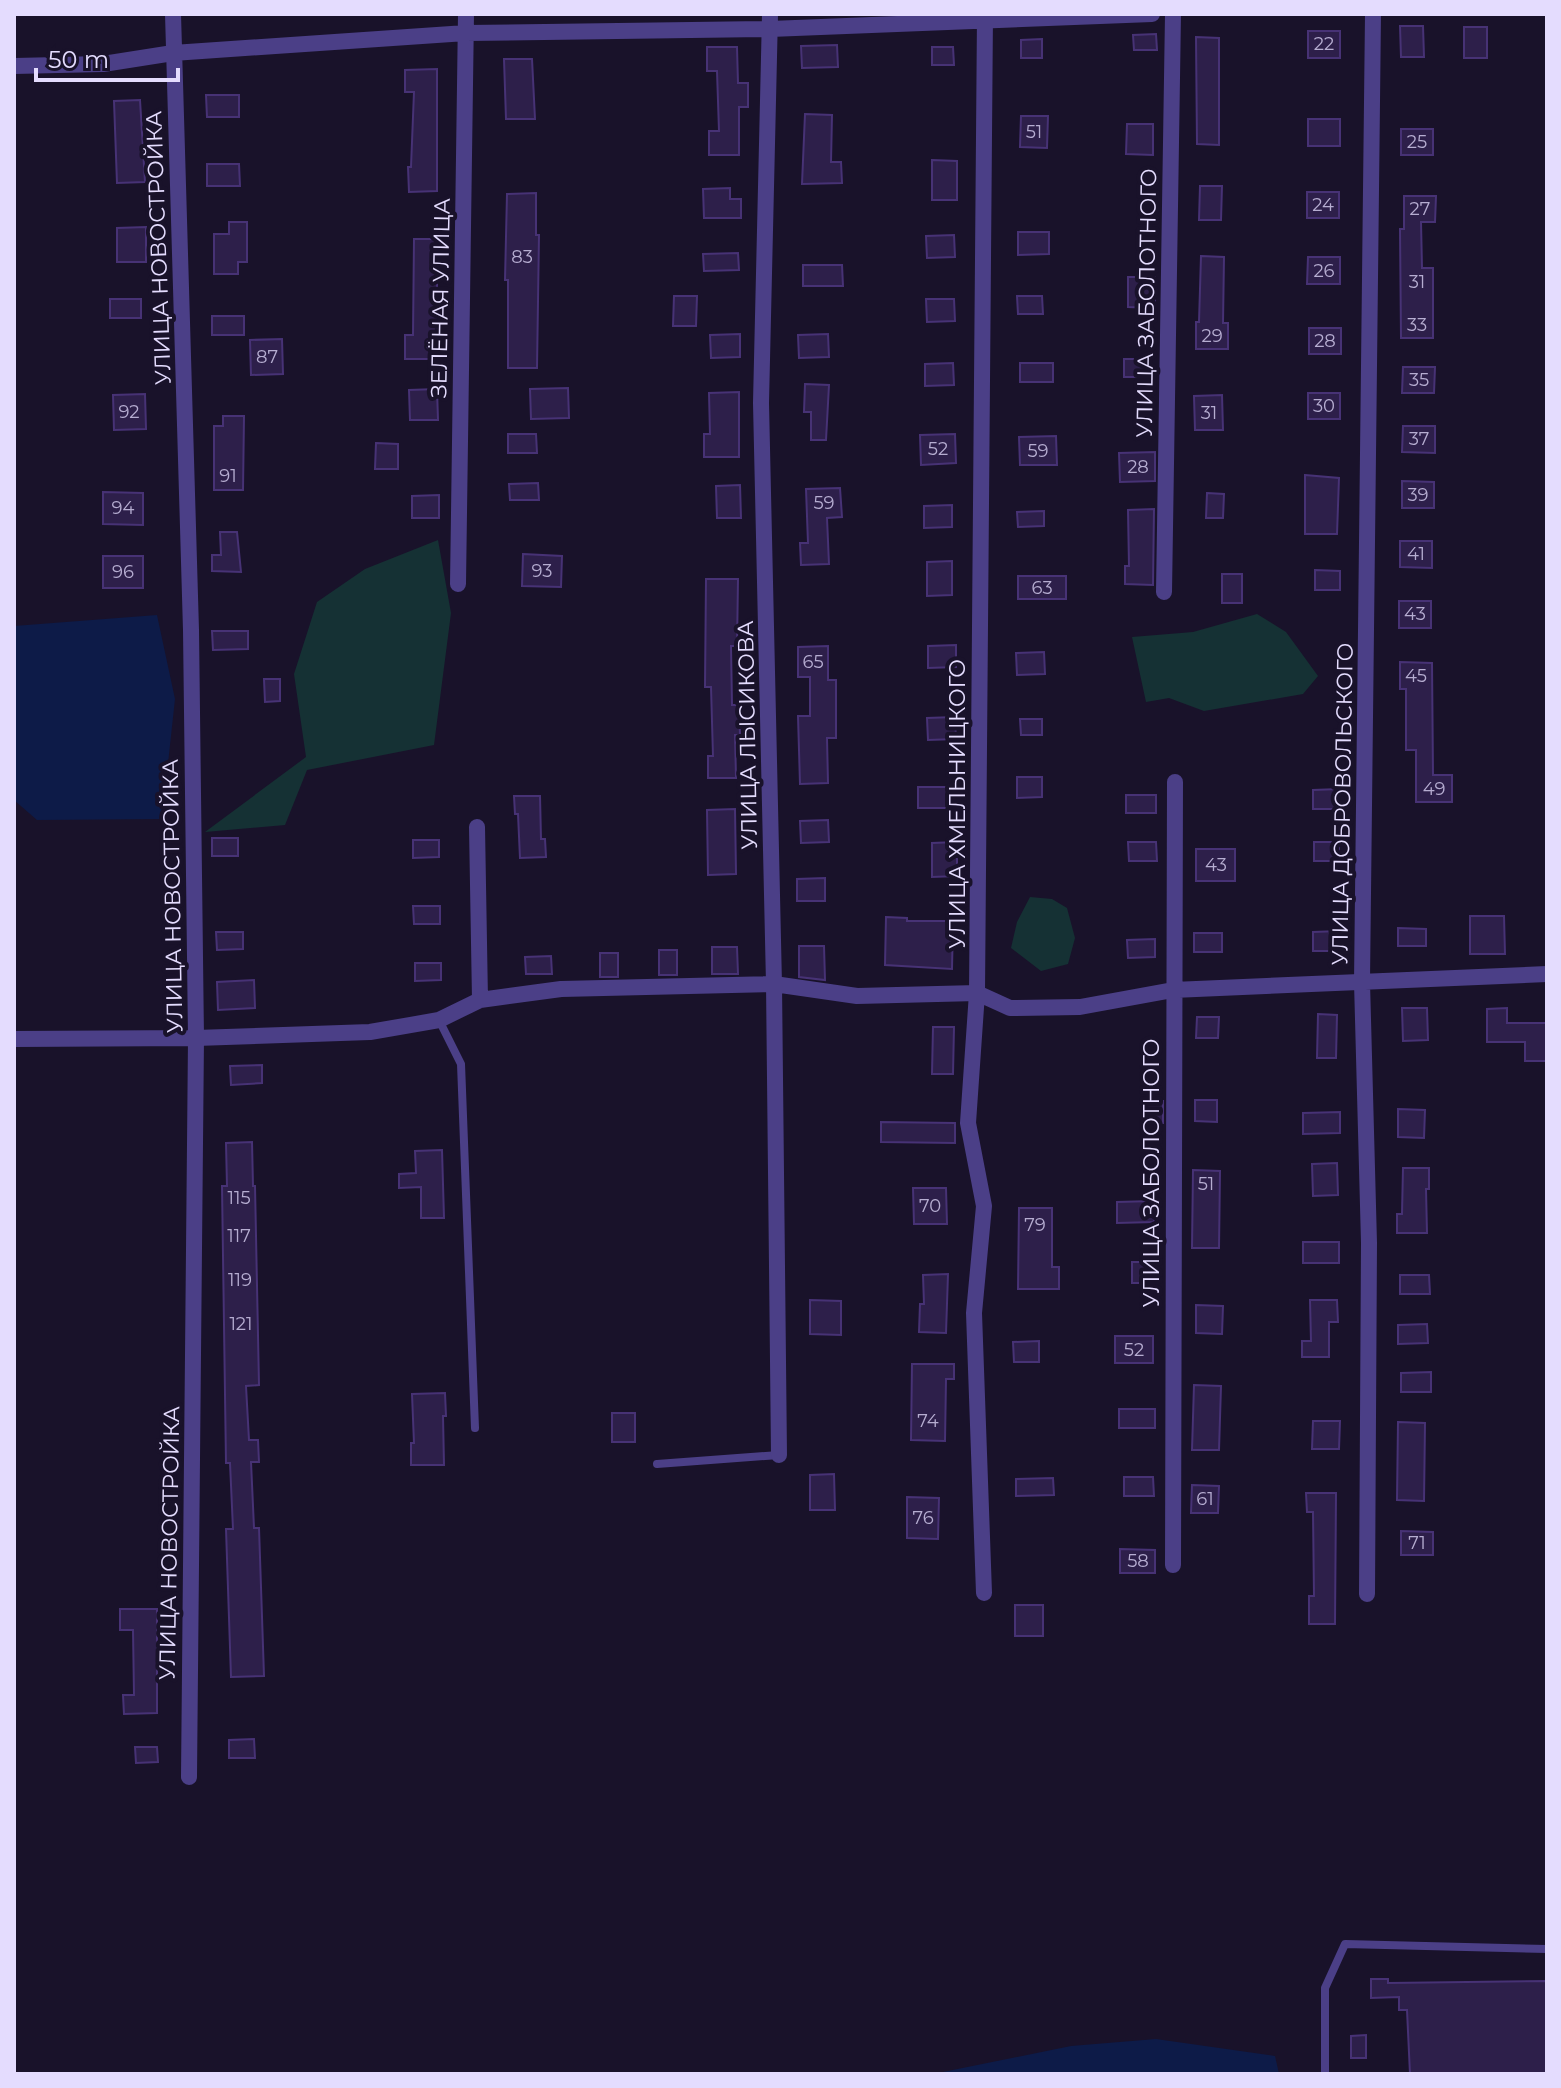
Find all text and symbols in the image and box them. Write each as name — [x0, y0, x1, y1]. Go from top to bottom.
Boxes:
scale bar — [36, 32, 178, 82]
house number: 22 — [1314, 33, 1334, 55]
text: 50 m — [48, 45, 109, 74]
street label: УЛИЦА НОВОСТРОЙКА — [140, 110, 177, 385]
house number: 51 — [1026, 121, 1042, 143]
house number: 25 — [1407, 131, 1427, 153]
street label: УЛИЦА ЗАБОЛОТНОГО — [1131, 168, 1162, 438]
house number: 24 — [1312, 194, 1334, 216]
street label: ЗЕЛЁНАЯ УЛИЦА — [425, 197, 456, 398]
house number: 27 — [1410, 198, 1430, 220]
house number: 83 — [511, 246, 533, 268]
house number: 26 — [1313, 260, 1335, 282]
house number: 31 — [1409, 271, 1425, 293]
house number: 33 — [1407, 314, 1427, 336]
house number: 29 — [1201, 325, 1223, 347]
house number: 28 — [1314, 330, 1336, 352]
house number: 87 — [256, 346, 278, 368]
house number: 35 — [1409, 369, 1429, 391]
house number: 30 — [1313, 395, 1335, 417]
house number: 92 — [118, 401, 140, 423]
house number: 31 — [1201, 402, 1217, 424]
house number: 37 — [1409, 428, 1429, 450]
house number: 52 — [928, 438, 948, 460]
house number: 59 — [1027, 440, 1049, 462]
house number: 28 — [1127, 456, 1149, 478]
house number: 91 — [219, 465, 237, 487]
house number: 39 — [1407, 484, 1429, 506]
house number: 59 — [813, 492, 835, 514]
house number: 94 — [112, 497, 135, 519]
house number: 41 — [1407, 543, 1425, 565]
house number: 93 — [532, 560, 552, 582]
house number: 96 — [112, 561, 134, 583]
house number: 63 — [1031, 577, 1053, 599]
house number: 43 — [1404, 603, 1426, 625]
street label: УЛИЦА ЛЫСИКОВА — [732, 620, 763, 850]
street label: УЛИЦА ДОБРОВОЛЬСКОГО — [1326, 642, 1359, 966]
house number: 65 — [802, 651, 824, 673]
street label: УЛИЦА ХМЕЛЬНИЦКОГО — [944, 659, 971, 949]
house number: 45 — [1405, 665, 1427, 687]
street label: УЛИЦА НОВОСТРОЙКА — [157, 758, 188, 1033]
house number: 49 — [1423, 778, 1445, 800]
house number: 43 — [1205, 854, 1227, 876]
street label: УЛИЦА ЗАБОЛОТНОГО — [1138, 1038, 1165, 1308]
house number: 51 — [1198, 1173, 1214, 1195]
house number: 115 — [227, 1187, 251, 1209]
house number: 70 — [919, 1195, 941, 1217]
house number: 79 — [1024, 1214, 1046, 1236]
house number: 117 — [227, 1225, 251, 1247]
house number: 119 — [228, 1269, 252, 1291]
house number: 121 — [229, 1313, 253, 1335]
house number: 52 — [1124, 1339, 1144, 1361]
street label: УЛИЦА НОВОСТРОЙКА — [154, 1405, 185, 1680]
house number: 74 — [917, 1410, 939, 1432]
house number: 61 — [1196, 1488, 1214, 1510]
house number: 76 — [912, 1507, 934, 1529]
house number: 71 — [1408, 1532, 1426, 1554]
house number: 58 — [1127, 1550, 1149, 1572]

